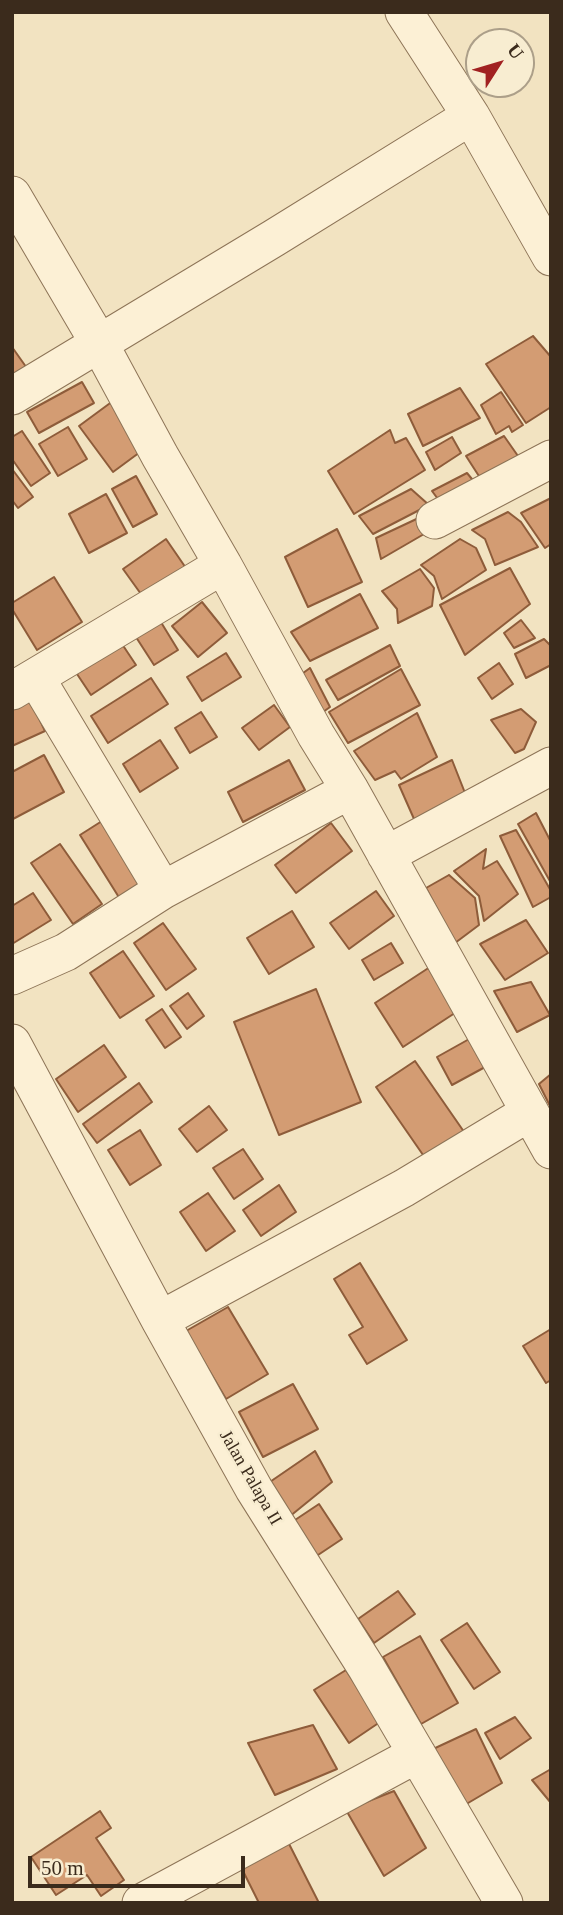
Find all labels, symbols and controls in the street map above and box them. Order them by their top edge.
north arrow [465,28,535,98]
text: U [503,39,528,63]
street label: Jalan Palapa II [214,1427,286,1529]
scale bar [32,1842,248,1886]
text: 50 m [41,1856,84,1880]

